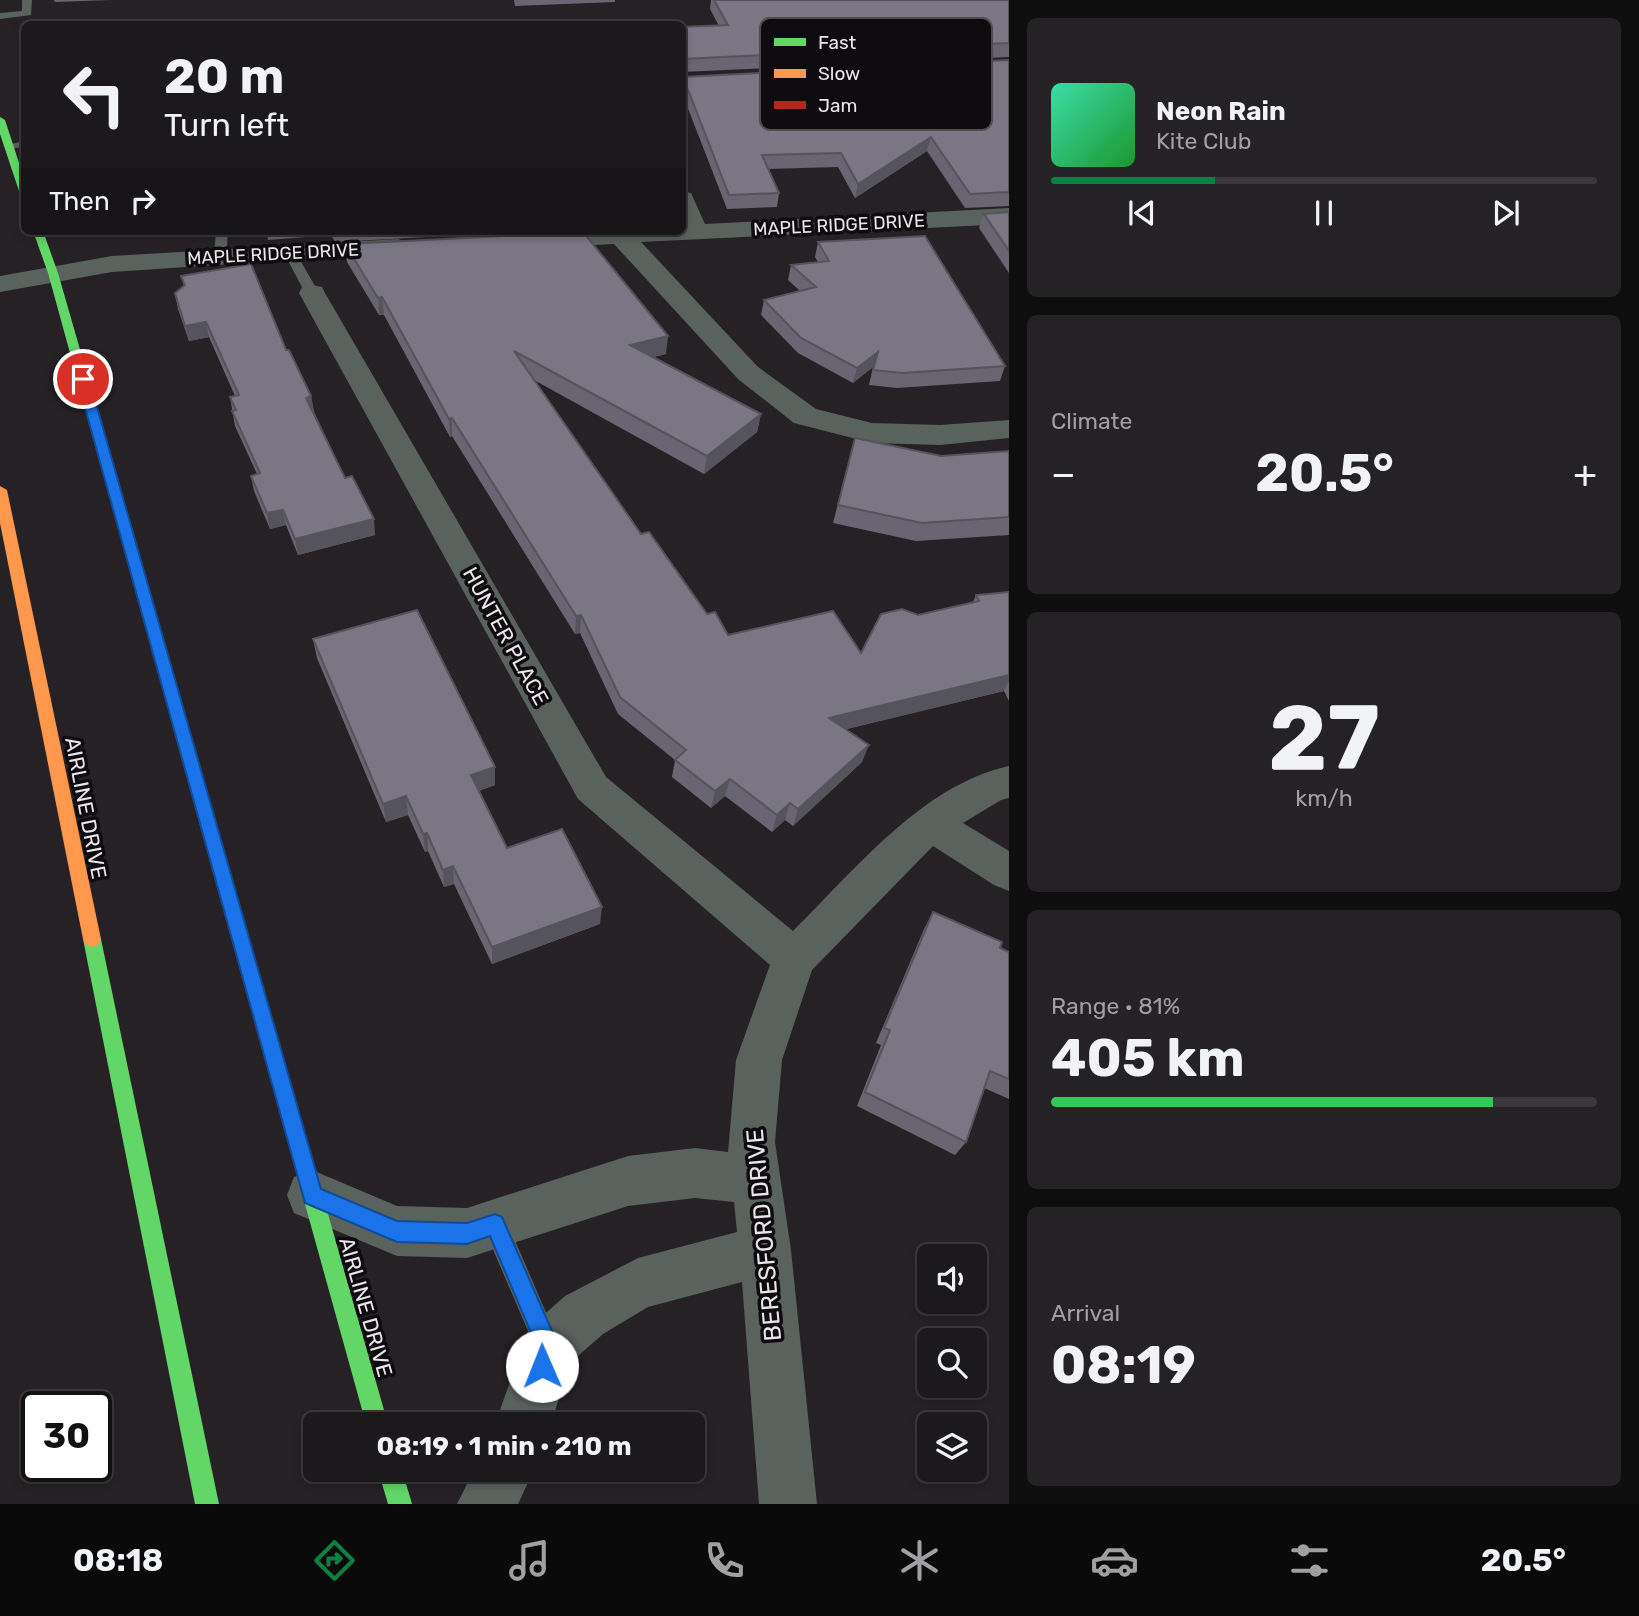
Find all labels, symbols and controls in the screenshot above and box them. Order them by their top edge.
legend [760,18,992,130]
text: Fast [818,31,857,54]
text: 20 m [164,47,285,105]
icon: left [49,49,140,140]
text: Slow [818,62,860,85]
text: Jam [818,94,857,117]
text: Neon Rain [1156,96,1286,127]
text: Turn left [164,106,289,144]
text: Kite Club [1156,127,1251,155]
icon: right [124,182,162,220]
text: Then [49,186,110,217]
icon: previous [1123,194,1161,232]
icon: pause [1305,194,1343,232]
icon: next [1487,194,1525,232]
street label: MAPLE RIDGE DRIVE [753,210,925,240]
street label: MAPLE RIDGE DRIVE [187,239,359,269]
pin [53,349,113,409]
icon: arrive [64,360,102,398]
text: Climate [1051,407,1132,435]
text: 20.5° [1255,442,1394,504]
text: − [1051,451,1076,497]
text: + [1573,451,1597,497]
street label: HUNTER PLACE [458,563,554,709]
text: 27 [1268,684,1380,792]
street label: AIRLINE DRIVE [60,735,112,881]
text: km/h [1295,784,1353,812]
text: Range · 81% [1051,992,1180,1020]
text: 405 km [1051,1027,1245,1089]
street label: BERESFORD DRIVE [741,1128,787,1342]
street label: AIRLINE DRIVE [334,1234,398,1380]
map controls [917,1244,987,1482]
button: sound [917,1244,987,1314]
text: Arrival [1051,1299,1120,1327]
button: search [917,1328,987,1398]
position arrow [505,1329,579,1403]
text: 08:19 [1051,1334,1196,1396]
speed limit sign: 30 [21,1391,112,1482]
button: layers [917,1412,987,1482]
text: 08:19 · 1 min · 210 m [376,1431,632,1462]
icon: directions [310,1536,359,1585]
icon: music [505,1536,554,1585]
icon: phone [700,1536,749,1585]
icon: climate [895,1536,944,1585]
icon: car [1090,1536,1139,1585]
icon: filters [1285,1536,1334,1585]
text: 08:18 [73,1541,163,1579]
text: 20.5° [1481,1541,1566,1579]

